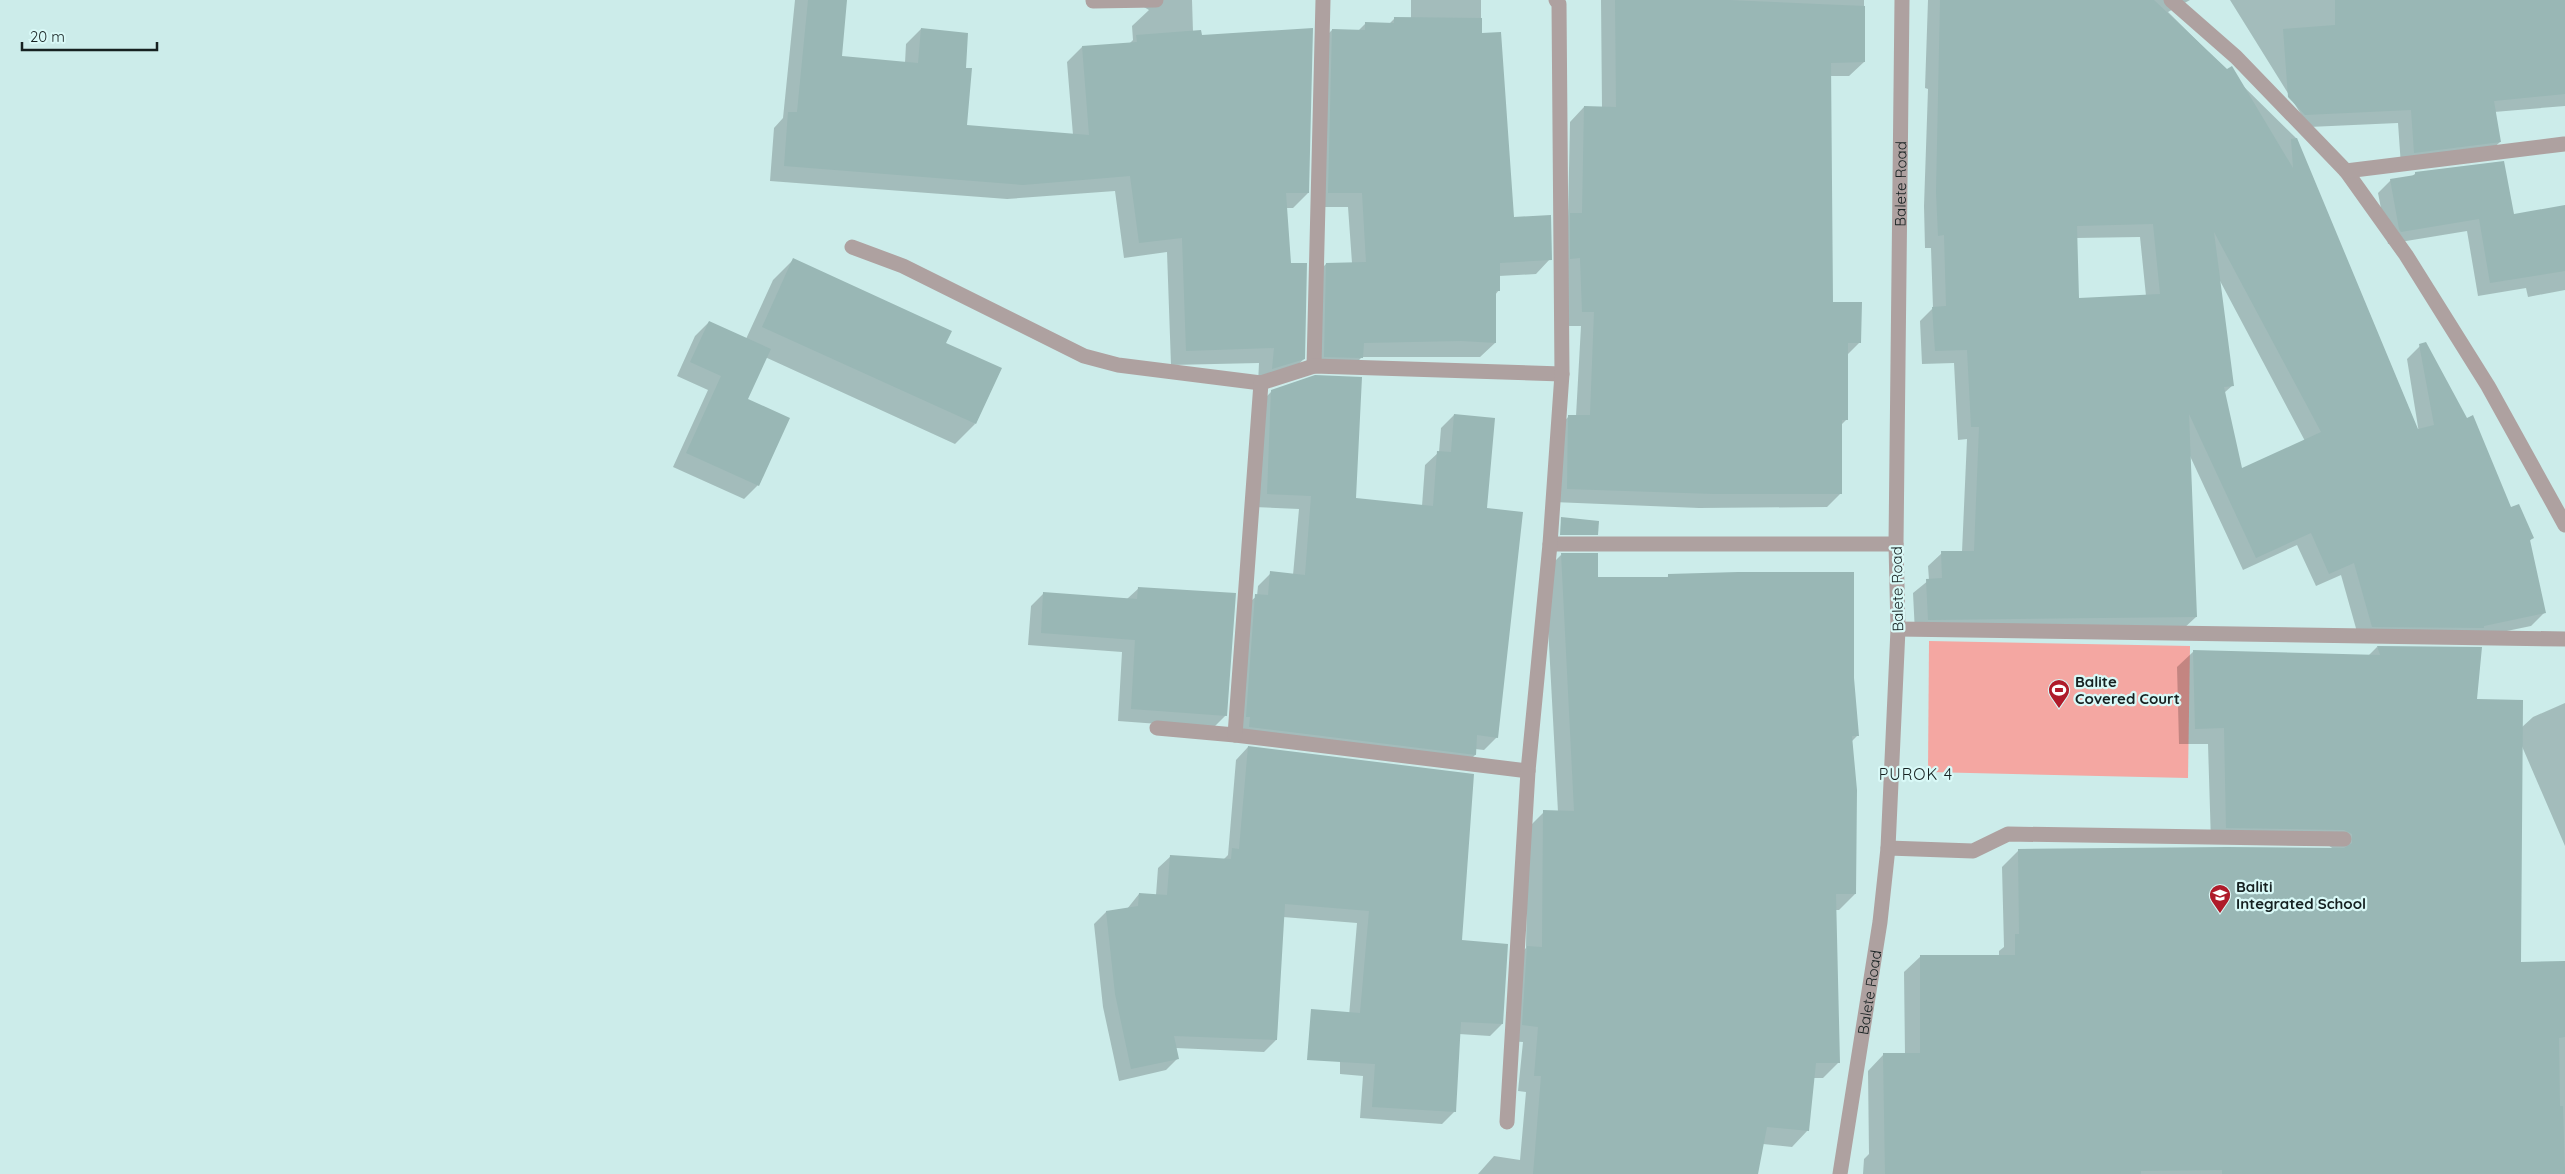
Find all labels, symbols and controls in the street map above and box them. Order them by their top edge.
scale bar [22,20,158,52]
text: 20 m [30,27,65,46]
street label: Balete Road [1890,141,1910,227]
street label: Balete Road [1887,546,1907,632]
place label: Balite Covered Court [2075,672,2180,708]
sports icon: Balite Covered Court [2047,678,2071,709]
district label: PUROK 4 [1879,764,1953,784]
place label: Baliti Integrated School [2236,877,2366,913]
school or university icon: Baliti Integrated School [2208,883,2232,914]
street label: Balete Road [1853,949,1885,1036]

